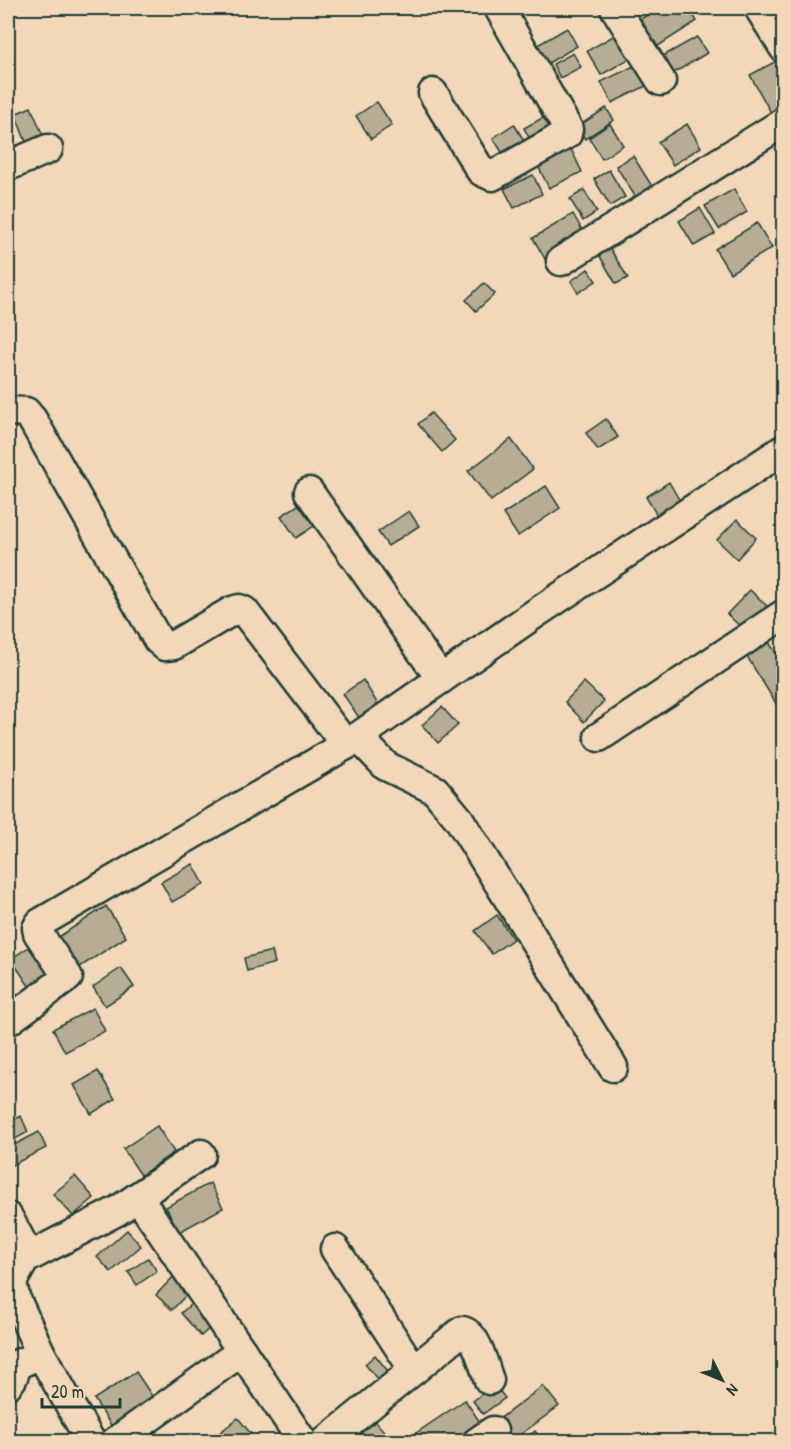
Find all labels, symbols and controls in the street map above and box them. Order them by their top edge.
north arrow [692,1350,752,1410]
scale bar [42,1371,120,1409]
text: 20 m [51,1379,84,1404]
text: N [722,1380,744,1401]

